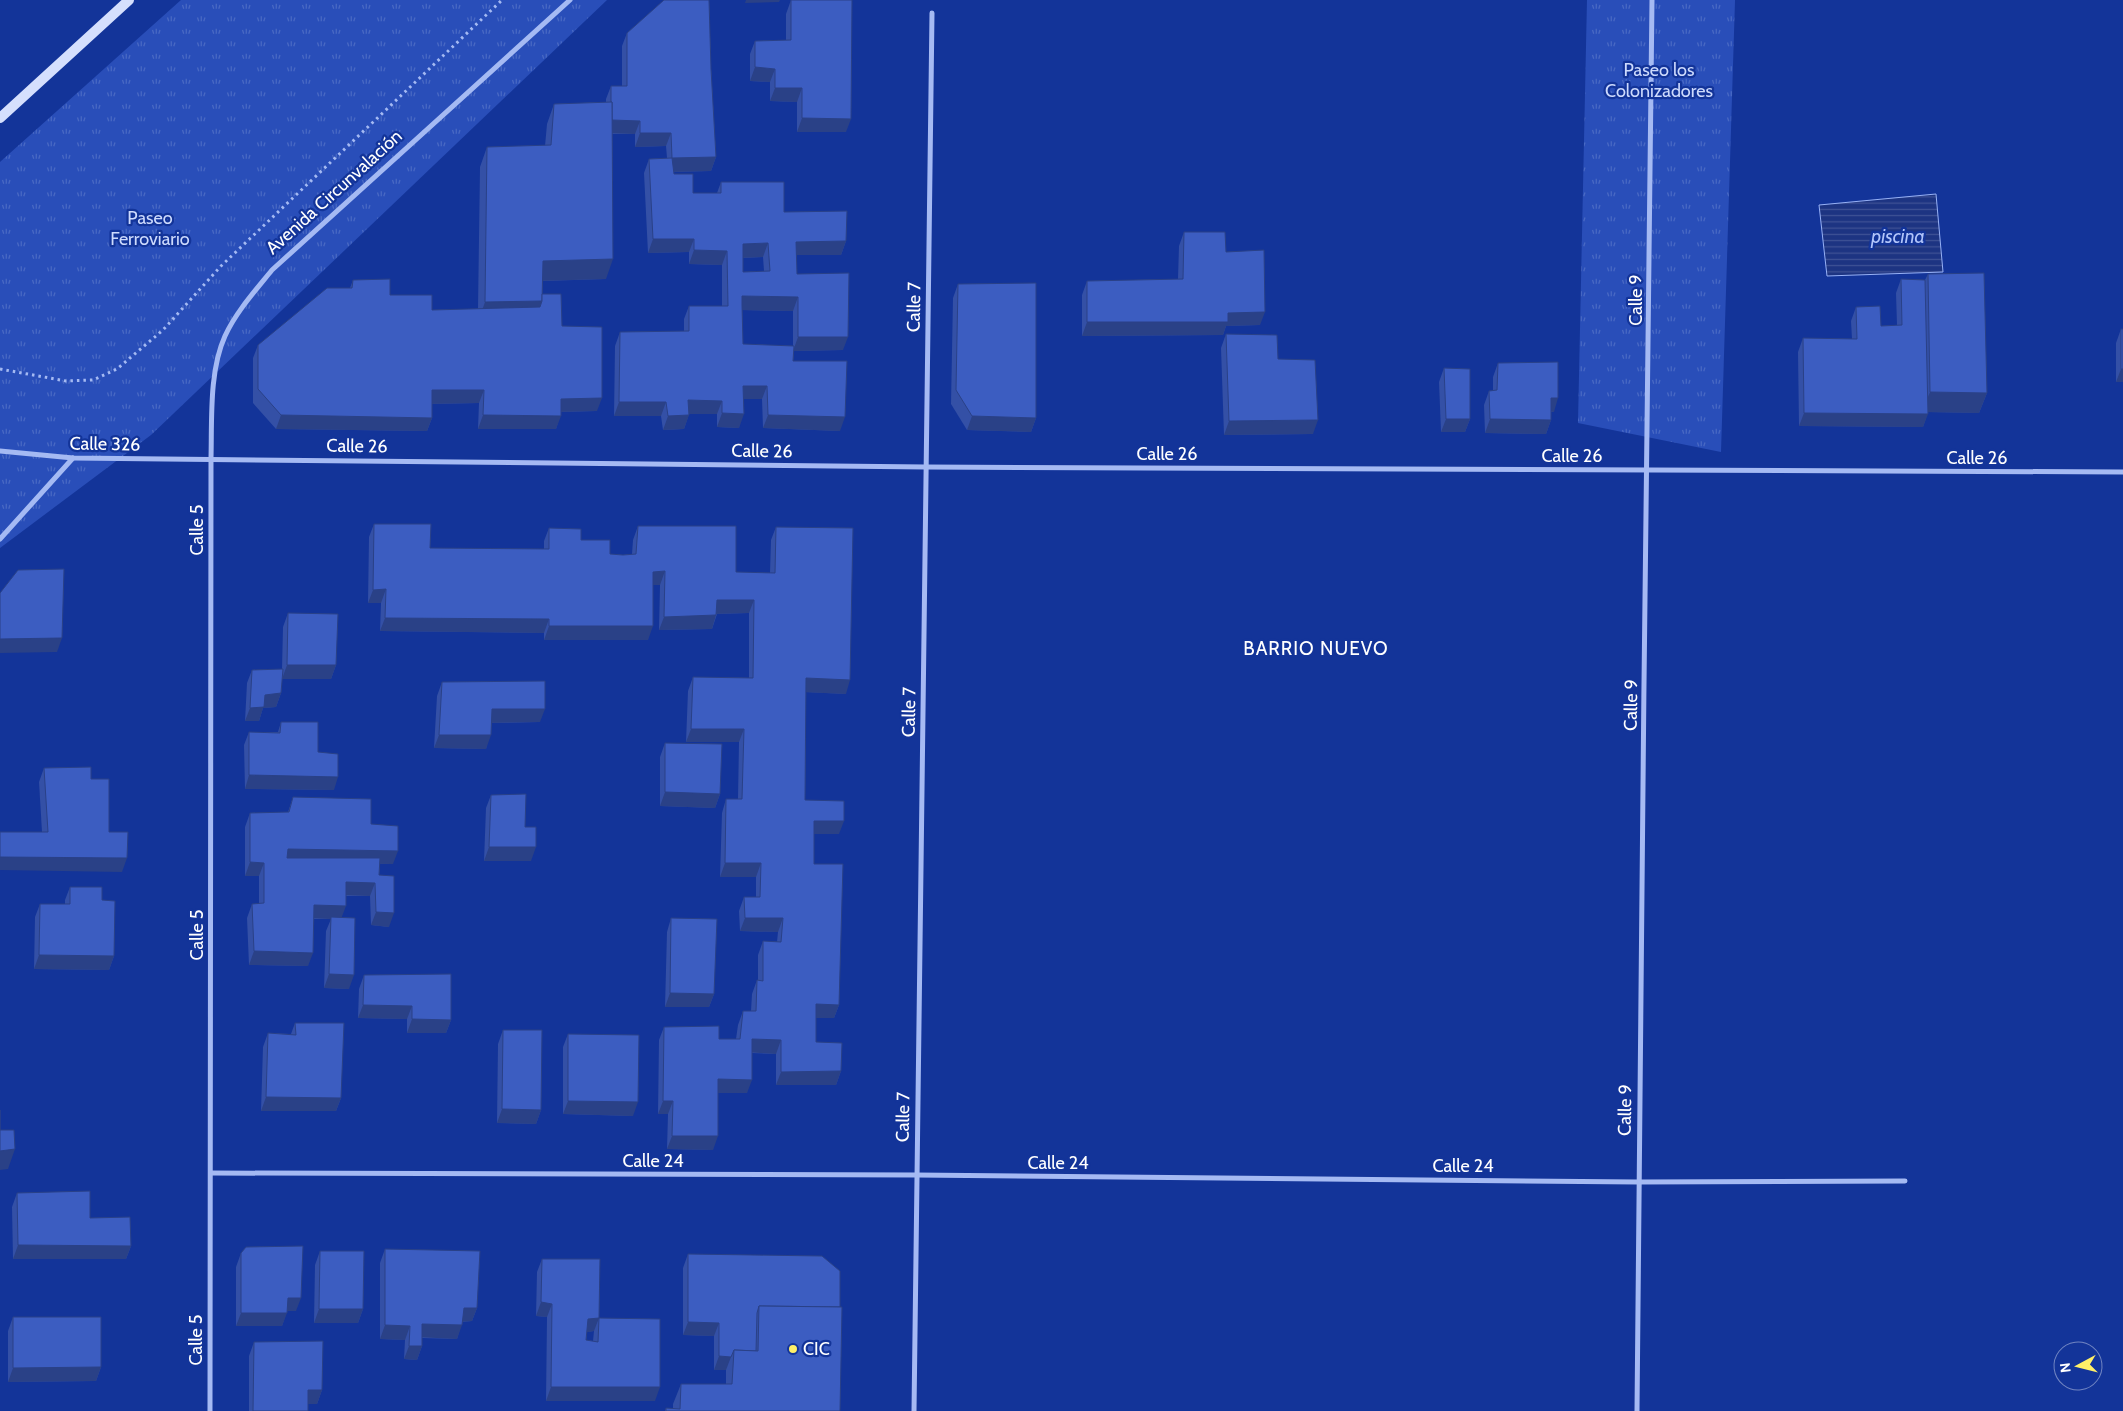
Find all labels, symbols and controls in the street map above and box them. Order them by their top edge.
park label: Paseo los Colonizadores [1605,59,1713,102]
street label: Avenida Circunvalación [261,125,407,259]
park label: Paseo Ferroviario [110,207,190,250]
water label: piscina [1870,225,1925,248]
street label: Calle 9 [1625,274,1647,326]
street label: Calle 7 [903,282,925,332]
street label: Calle 326 [69,432,141,456]
street label: Calle 26 [326,434,388,458]
street label: Calle 26 [731,439,793,463]
street label: Calle 26 [1136,443,1198,465]
street label: Calle 26 [1541,445,1603,467]
street label: Calle 26 [1946,447,2008,469]
street label: Calle 5 [186,504,208,556]
district label: BARRIO NUEVO [1243,637,1389,660]
street label: Calle 9 [1620,679,1642,731]
street label: Calle 7 [898,687,920,737]
street label: Calle 5 [186,909,208,961]
street label: Calle 9 [1614,1084,1636,1136]
street label: Calle 7 [892,1092,914,1142]
street label: Calle 24 [622,1150,684,1172]
street label: Calle 24 [1027,1152,1089,1174]
street label: Calle 24 [1432,1155,1494,1177]
street label: Calle 5 [185,1314,207,1366]
place label: CIC [803,1338,830,1360]
north arrow [2053,1341,2103,1391]
marker: CIC [787,1343,799,1355]
text: N [2056,1362,2075,1374]

